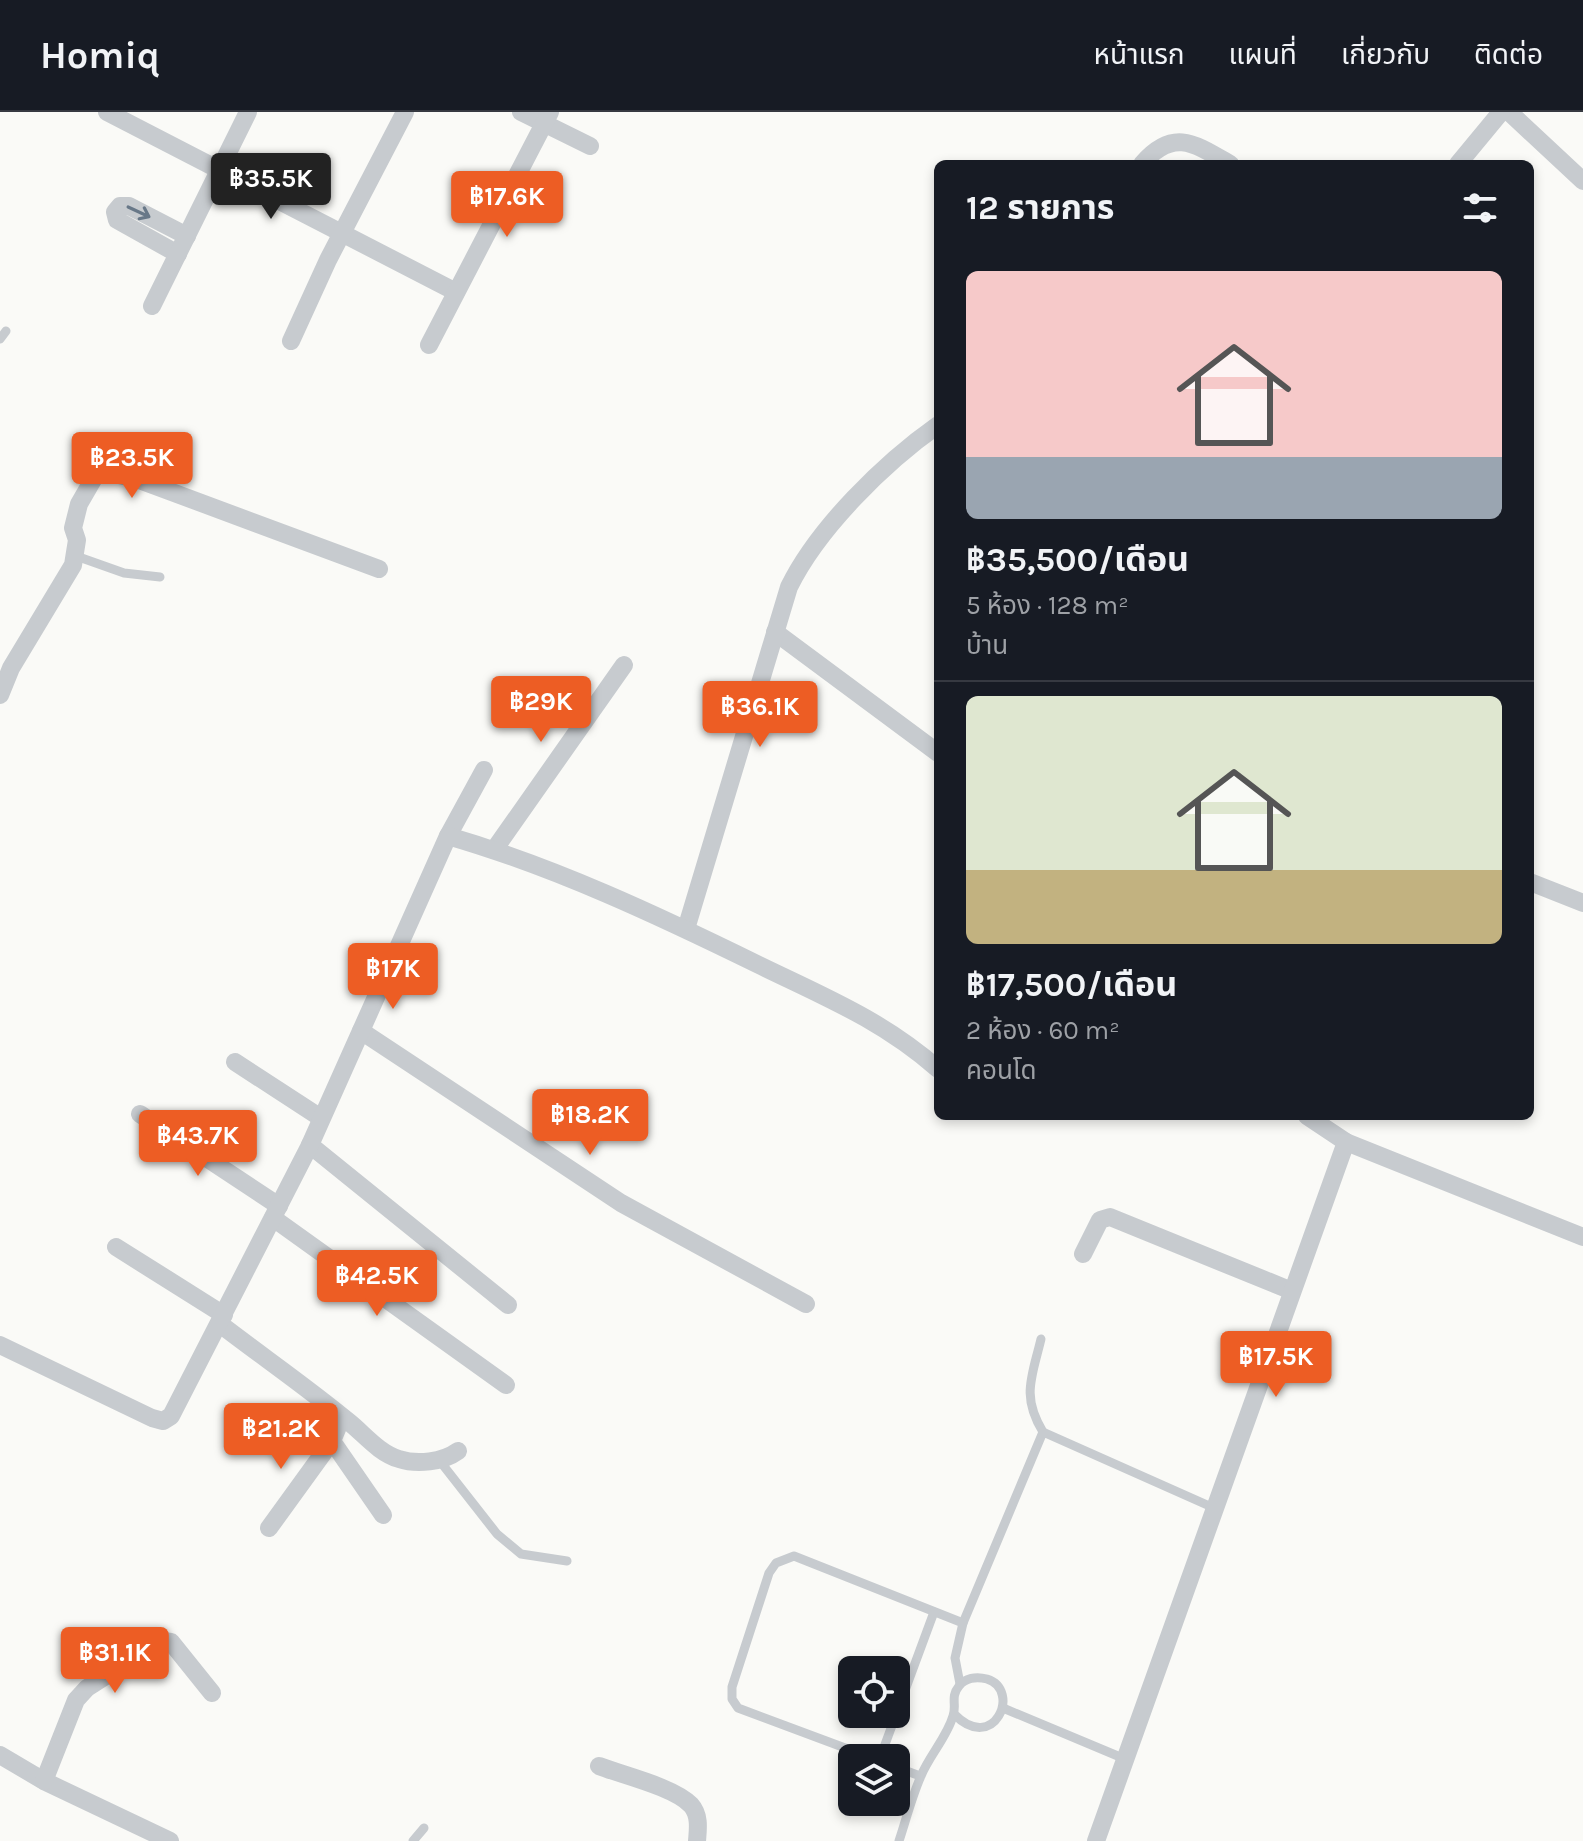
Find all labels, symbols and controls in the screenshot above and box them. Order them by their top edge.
text: Homiq [40,33,160,78]
text: หน้าแรก [1094,38,1185,71]
text: แผนที่ [1229,38,1297,71]
text: เกี่ยวกับ [1341,38,1430,71]
text: ติดต่อ [1474,38,1543,71]
pin: ฿35.5K [206,153,336,221]
text: ฿35.5K [229,163,313,194]
pin: ฿17.6K [442,171,572,239]
text: ฿17.6K [469,181,545,212]
icon: filters [1458,186,1502,230]
text: 12 รายการ [966,188,1114,228]
one-way arrow [126,205,150,220]
icon: home [1162,323,1306,467]
pin: ฿23.5K [67,432,197,500]
text: ฿23.5K [90,442,174,473]
text: ฿35,500/เดือน [966,540,1189,580]
text: 5 ห้อง · 128 m² [966,590,1129,621]
text: บ้าน [966,630,1008,661]
pin: ฿29K [494,676,588,744]
pin: ฿36.1K [695,681,825,749]
text: ฿29K [509,686,573,717]
text: ฿36.1K [721,691,799,722]
icon: home [1162,748,1306,892]
pin: ฿17K [346,943,440,1011]
text: ฿17K [366,953,420,984]
text: ฿17,500/เดือน [966,965,1177,1005]
text: 2 ห้อง · 60 m² [966,1015,1120,1046]
text: คอนโด [966,1055,1037,1086]
pin: ฿18.2K [525,1089,655,1157]
text: ฿18.2K [550,1099,630,1130]
pin: ฿43.7K [133,1110,263,1178]
text: ฿43.7K [157,1120,239,1151]
pin: ฿42.5K [312,1250,442,1318]
text: ฿42.5K [335,1260,419,1291]
pin: ฿17.5K [1211,1331,1341,1399]
text: ฿17.5K [1238,1341,1314,1372]
pin: ฿21.2K [216,1403,346,1471]
text: ฿21.2K [242,1413,320,1444]
pin: ฿31.1K [50,1627,180,1695]
text: ฿31.1K [79,1637,151,1668]
map controls [838,1656,910,1816]
button: locate [838,1656,910,1728]
button: layers [838,1744,910,1816]

